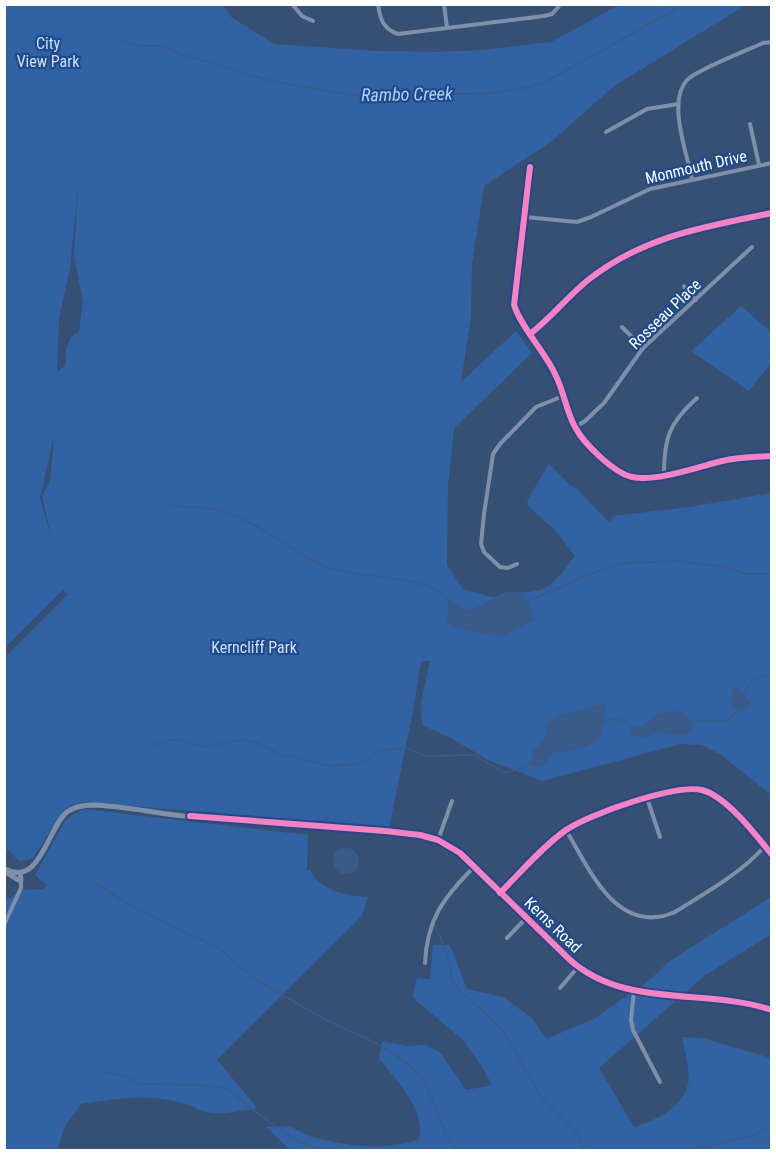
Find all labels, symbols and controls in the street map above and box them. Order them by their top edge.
park label: City View Park [17,34,80,71]
water label: Rambo Creek [361,83,454,105]
street label: Monmouth Drive [643,146,749,188]
street label: Rosseau Place [625,275,705,353]
park label: Kerncliff Park [211,638,298,657]
street label: Kerns Road [521,893,585,957]

